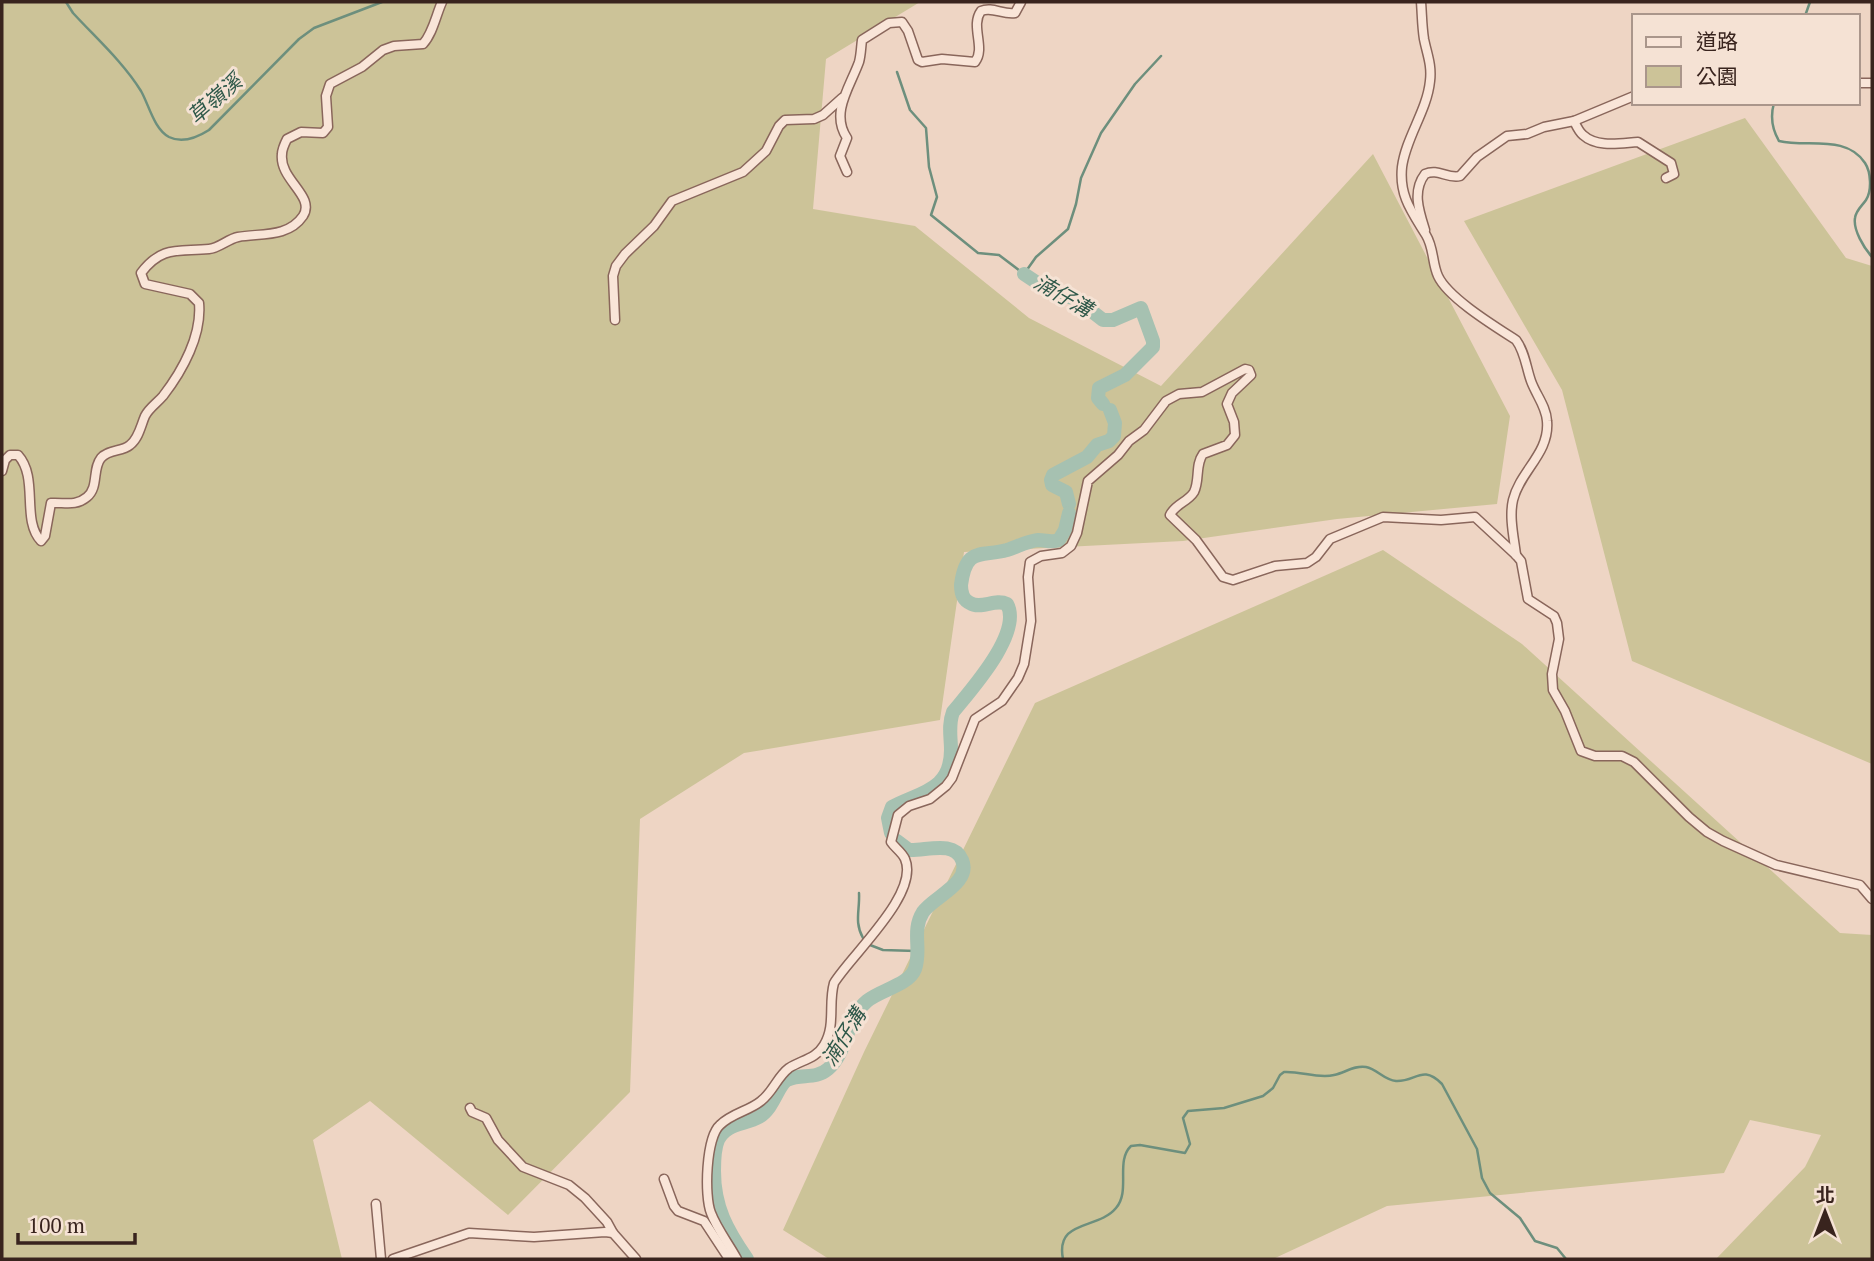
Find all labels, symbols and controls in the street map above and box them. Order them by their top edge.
legend [1632,14,1860,105]
text: 道路 [1696,27,1738,55]
text: 公園 [1696,62,1738,90]
water label: 草嶺溪 [181,65,250,129]
water label: 湳仔溝 [1029,267,1100,325]
water label: 湳仔溝 [815,1000,873,1071]
north arrow [1790,1177,1860,1247]
text: 北 [1815,1182,1835,1207]
scale bar [18,1202,135,1246]
text: 100 m [28,1211,85,1239]

